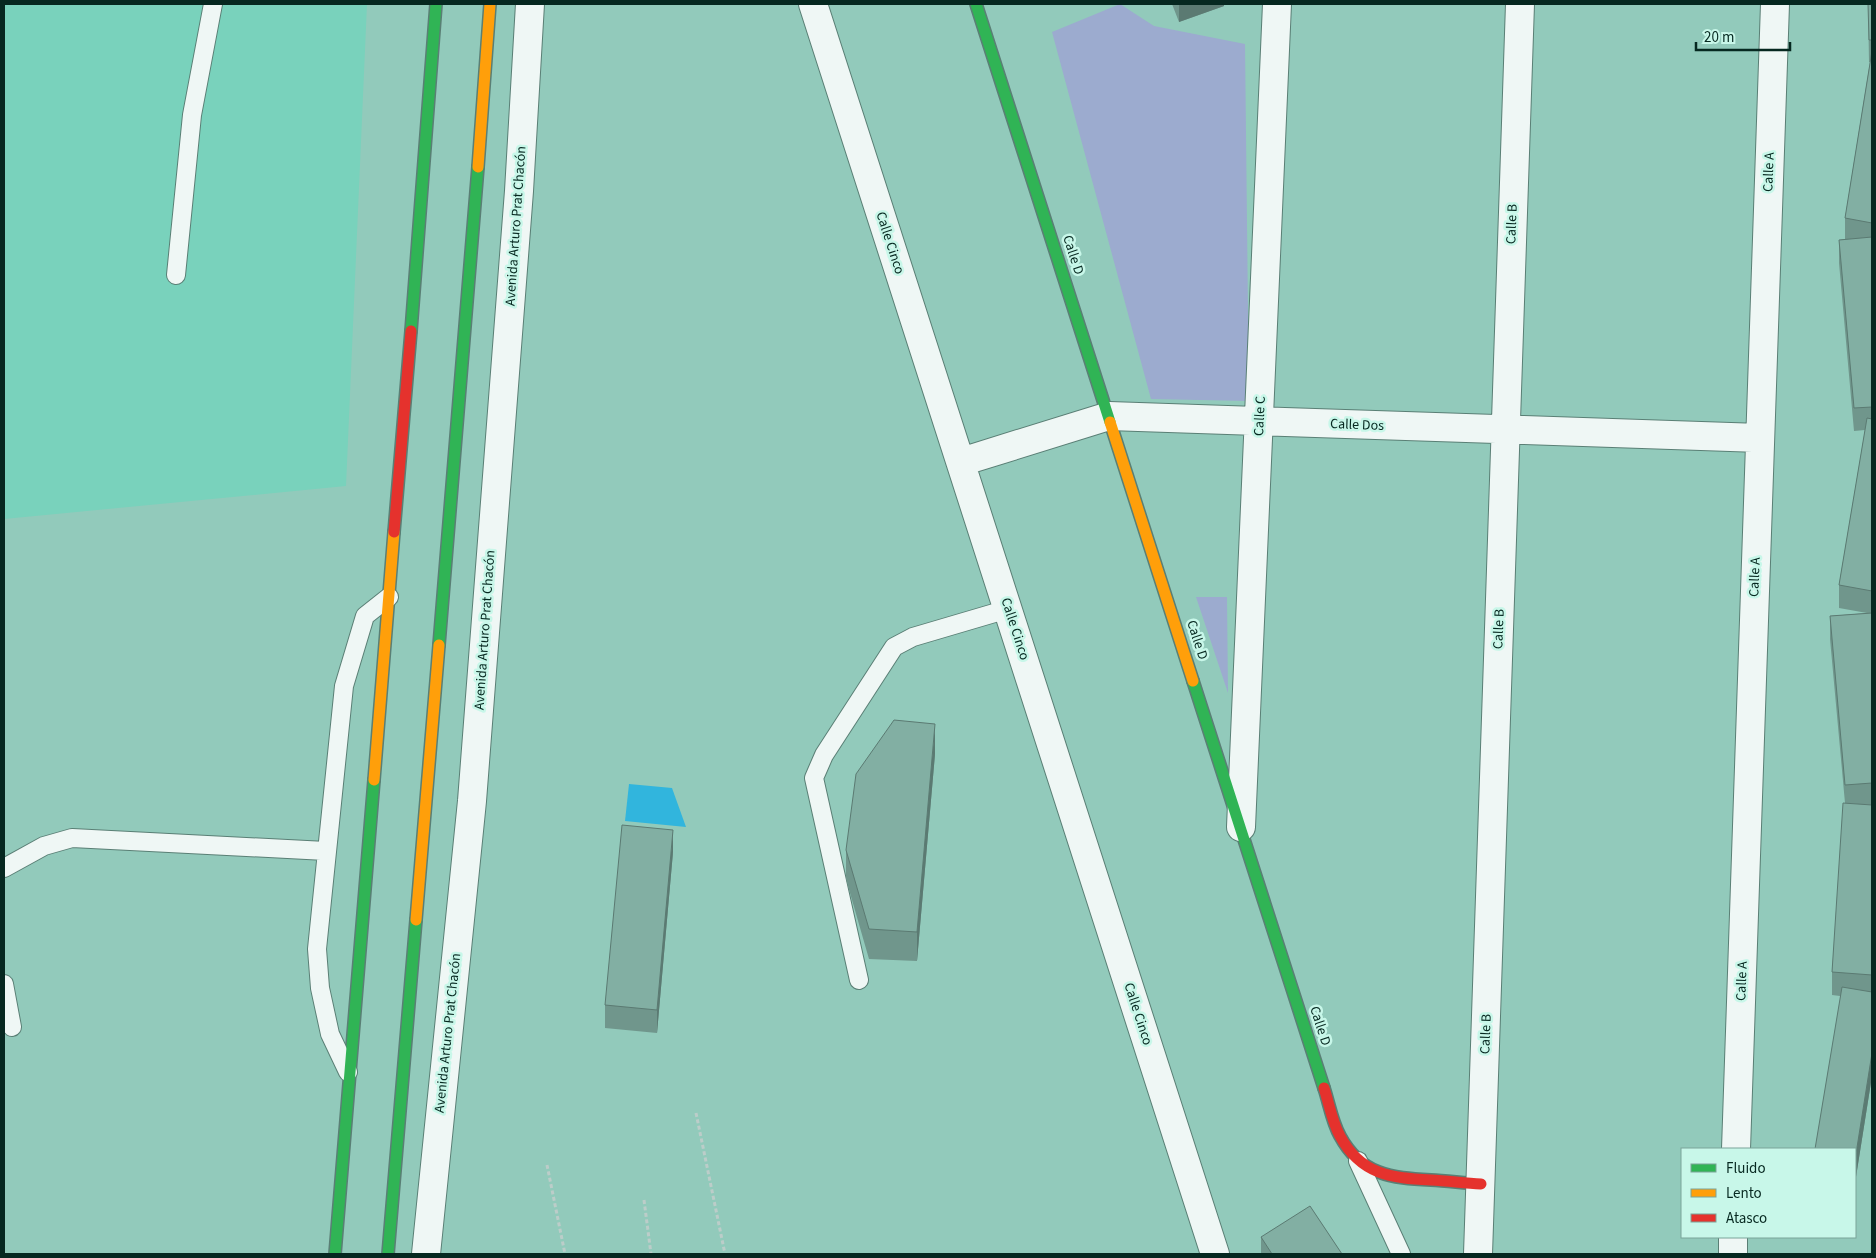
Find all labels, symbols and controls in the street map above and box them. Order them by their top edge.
scale bar [1696,20,1790,52]
text: 20 m [1704,27,1734,48]
street label: Avenida Arturo Prat Chacón [500,145,532,307]
street label: Calle A [1758,152,1780,192]
street label: Calle B [1501,204,1523,244]
street label: Calle Cinco [870,209,910,277]
street label: Calle D [1057,233,1089,277]
street label: Calle C [1249,396,1271,436]
street label: Calle Dos [1330,414,1384,436]
street label: Avenida Arturo Prat Chacón [469,549,501,711]
street label: Calle A [1744,557,1766,597]
street label: Calle Cinco [995,595,1035,663]
street label: Calle B [1488,609,1510,649]
street label: Calle D [1181,618,1213,662]
street label: Avenida Arturo Prat Chacón [430,952,466,1114]
street label: Calle A [1731,961,1753,1001]
street label: Calle Cinco [1118,980,1158,1048]
street label: Calle D [1304,1004,1336,1048]
street label: Calle B [1475,1014,1497,1054]
legend [1681,1148,1856,1238]
text: Fluido [1726,1158,1766,1179]
text: Lento [1726,1183,1762,1204]
text: Atasco [1726,1208,1767,1229]

